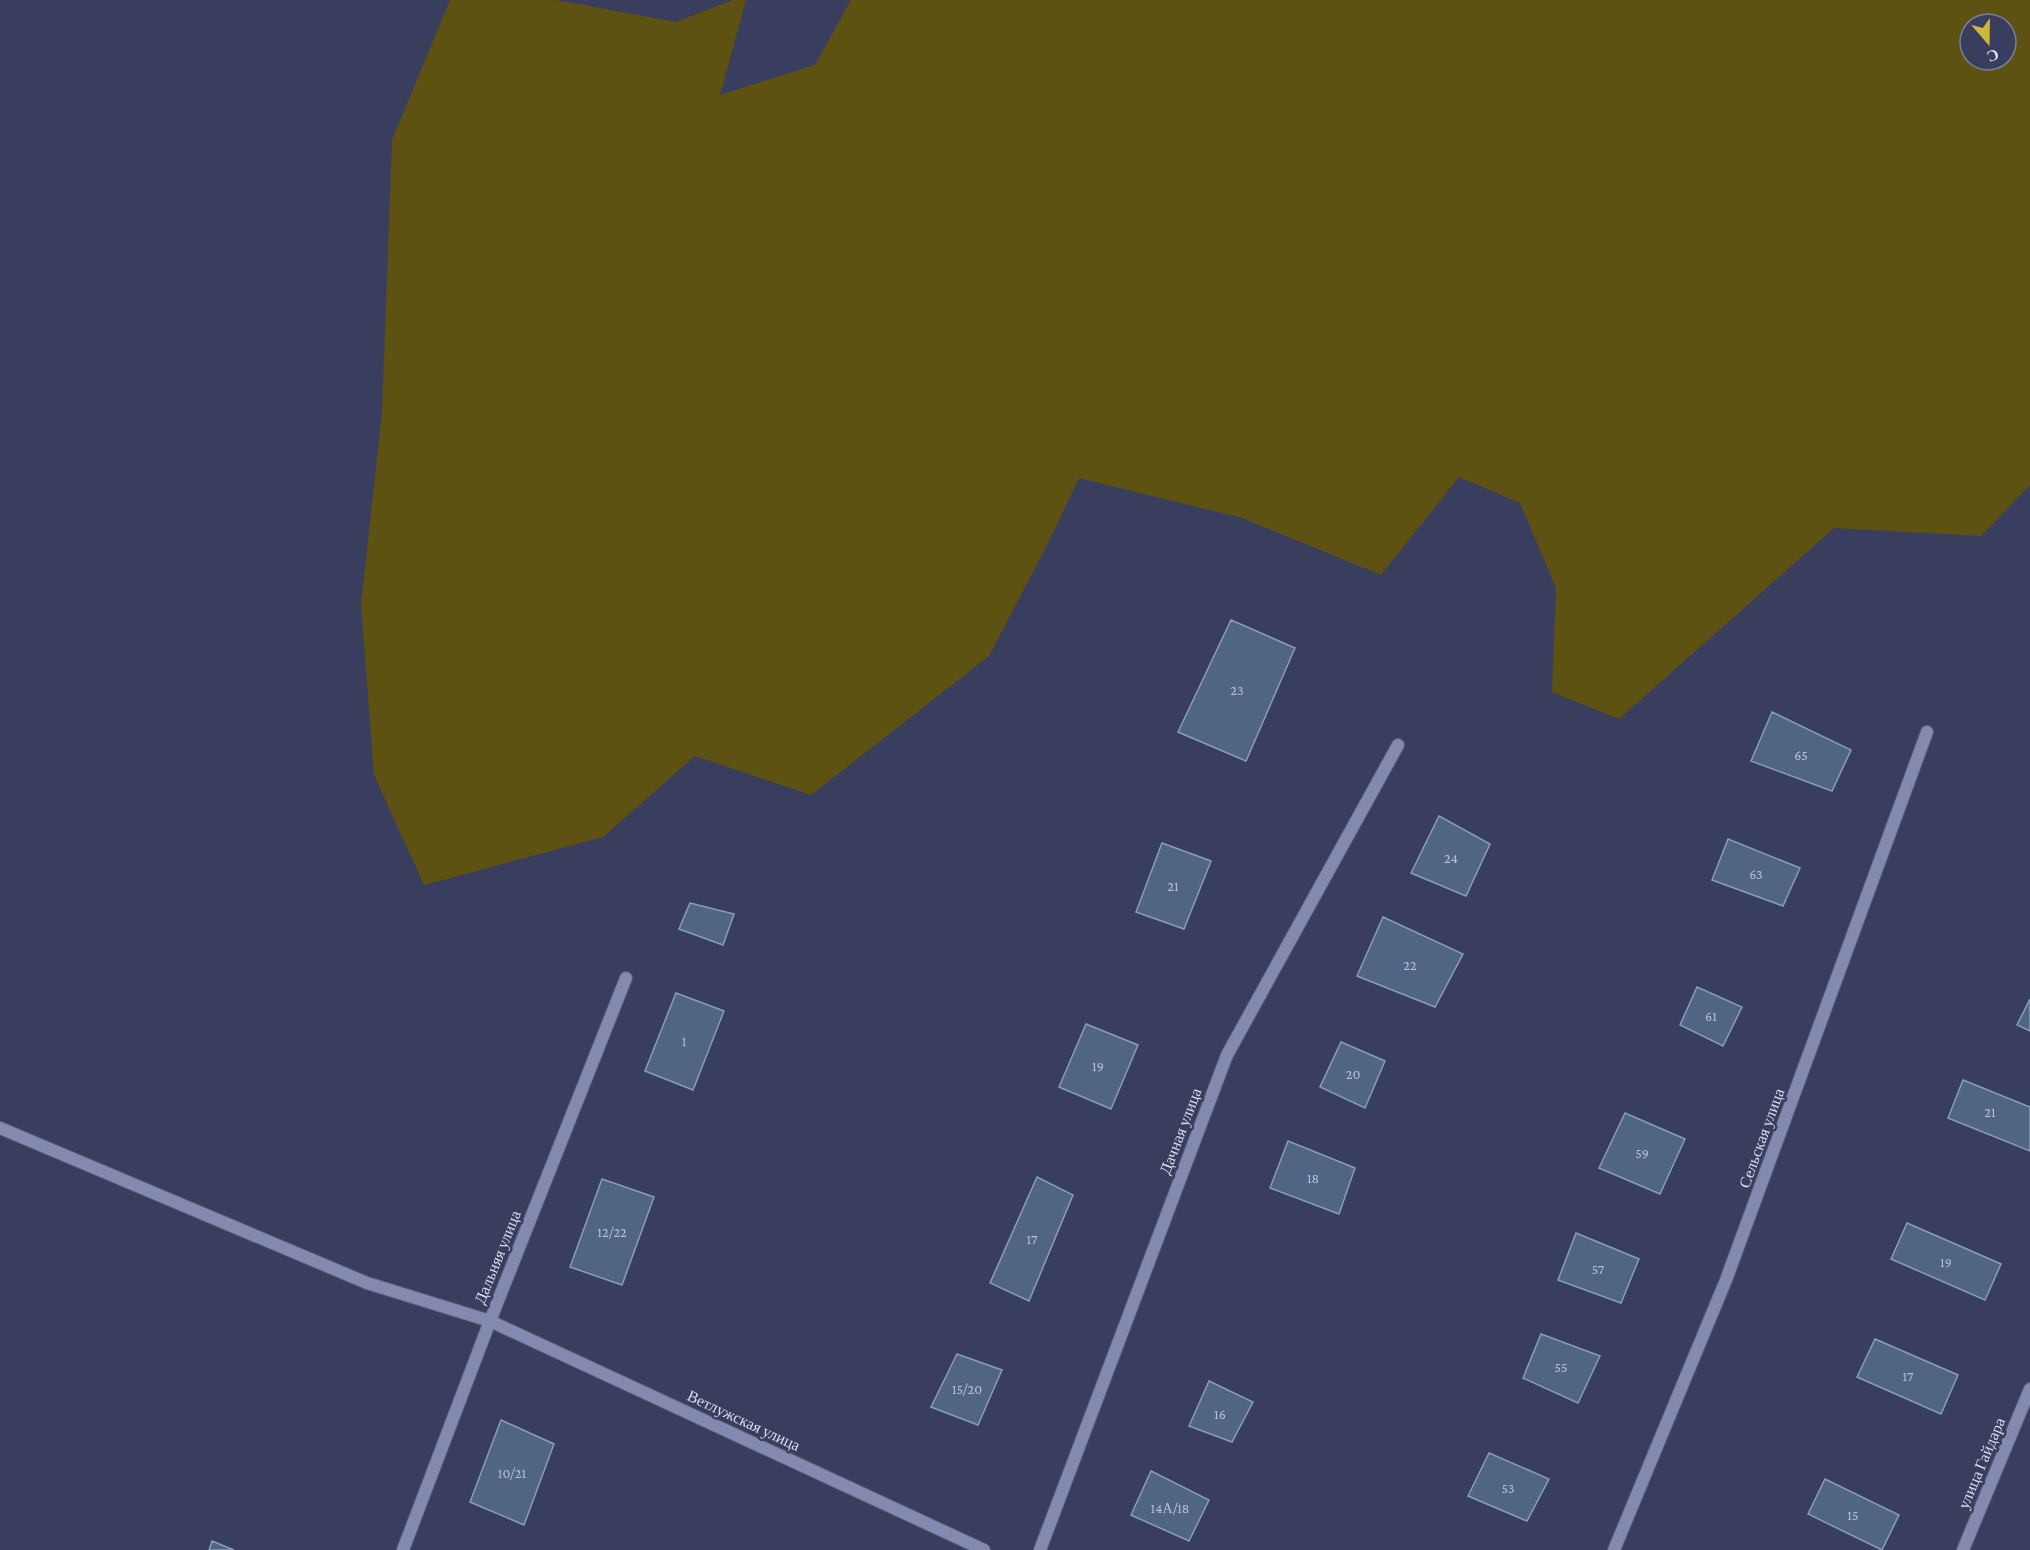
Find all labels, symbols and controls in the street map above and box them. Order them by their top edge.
north arrow [1958,12,2018,72]
text: С [1985,46,2001,66]
house number: 23 [1230,682,1244,698]
house number: 65 [1794,747,1808,763]
house number: 24 [1444,850,1458,866]
house number: 63 [1749,866,1763,882]
house number: 21 [1167,878,1179,894]
house number: 22 [1403,957,1417,973]
house number: 61 [1705,1008,1717,1024]
house number: 1 [682,1033,687,1049]
house number: 19 [1092,1058,1104,1074]
house number: 20 [1346,1066,1360,1082]
street label: Дачная улица [1156,1086,1206,1177]
street label: Сельская улица [1736,1086,1788,1191]
house number: 21 [1984,1104,1996,1120]
house number: 59 [1635,1145,1649,1161]
house number: 18 [1307,1170,1319,1186]
street label: Дальняя улица [471,1208,525,1307]
house number: 12/22 [597,1224,627,1240]
house number: 17 [1026,1231,1038,1247]
house number: 19 [1940,1254,1952,1270]
house number: 57 [1592,1261,1605,1277]
house number: 55 [1554,1359,1568,1375]
house number: 17 [1902,1368,1914,1384]
house number: 15/20 [952,1381,982,1397]
street label: Ветлужская улица [684,1387,803,1455]
house number: 16 [1214,1406,1226,1422]
street label: улица Гайдара [1955,1415,2009,1512]
house number: 10/21 [498,1465,527,1481]
house number: 53 [1501,1480,1515,1496]
house number: 14А/18 [1151,1500,1189,1516]
house number: 15 [1847,1507,1859,1523]

